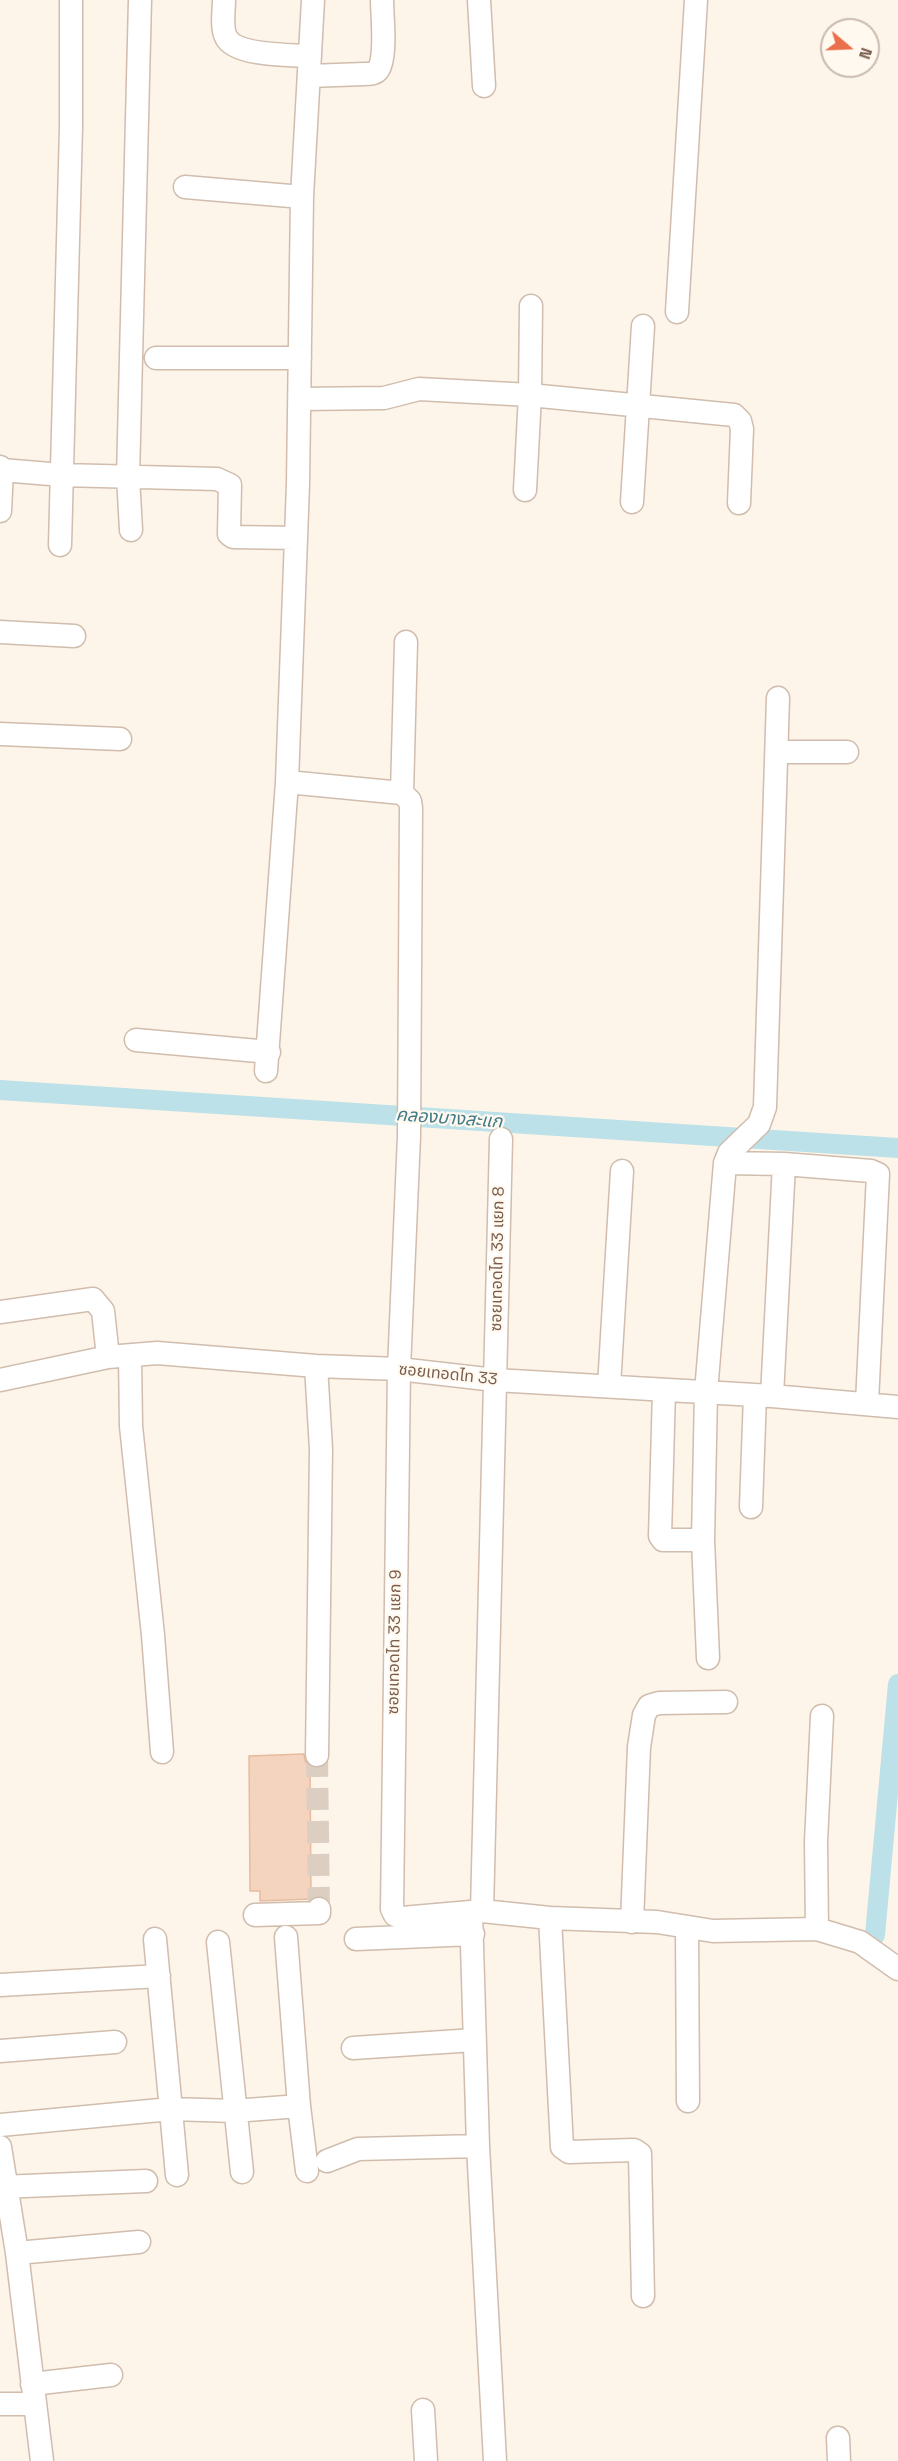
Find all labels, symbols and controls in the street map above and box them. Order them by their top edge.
north arrow [820,18,880,78]
text: N [854,45,877,62]
water label: คลองบางสะแก [395,1105,503,1133]
street label: ซอยเทอดไท 33 แยก 8 [487,1186,509,1332]
street label: ซอยเทอดไท 33 [398,1360,498,1390]
street label: ซอยเทอดไท 33 แยก 9 [384,1569,406,1715]

